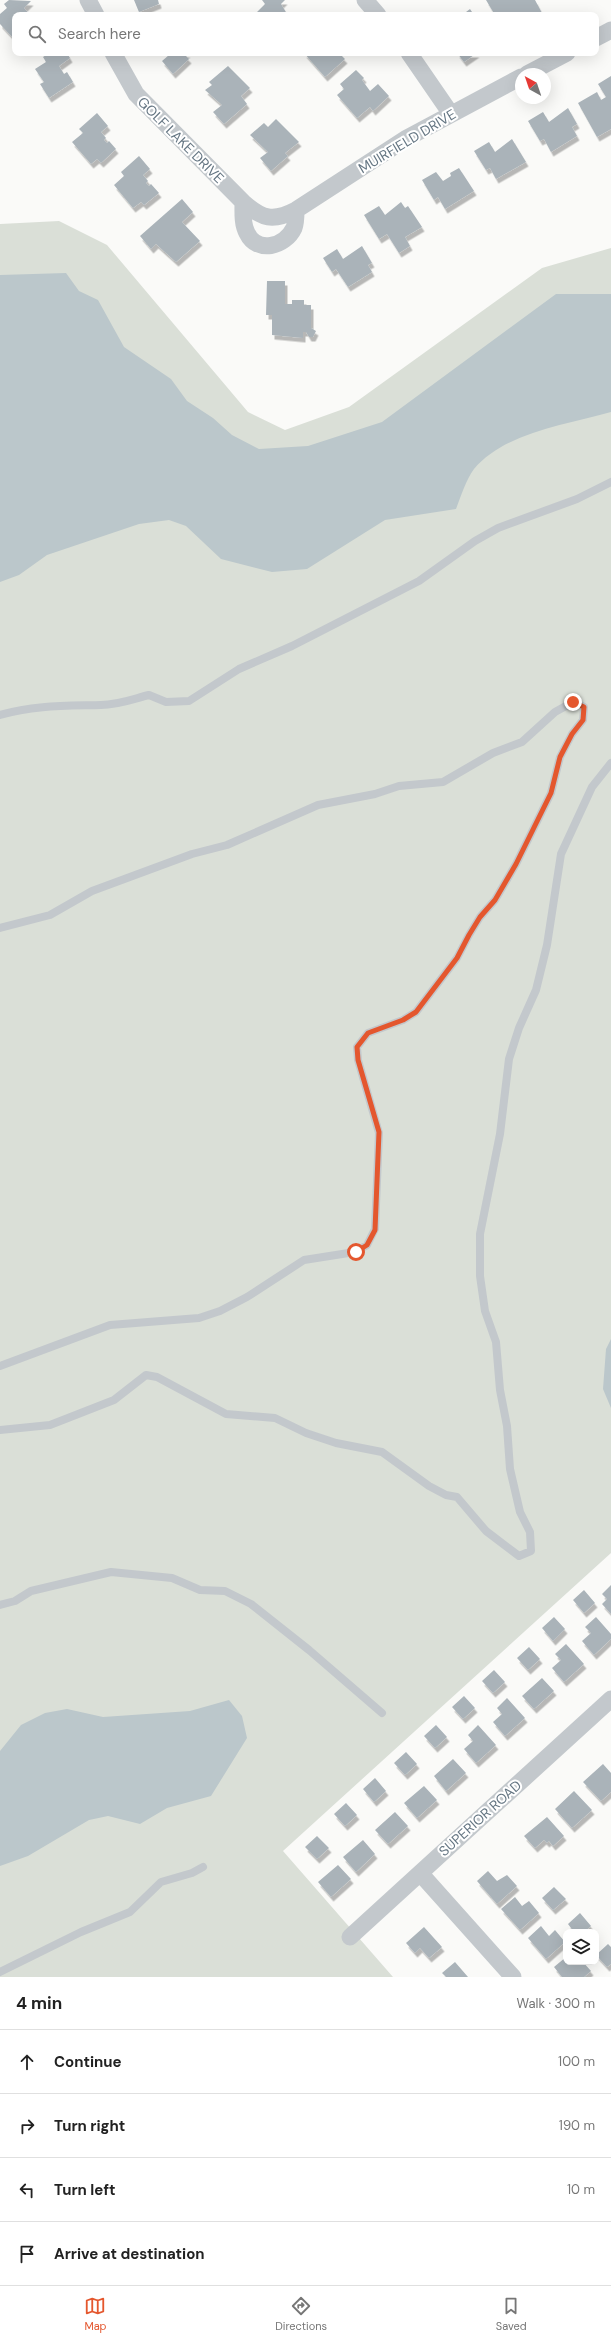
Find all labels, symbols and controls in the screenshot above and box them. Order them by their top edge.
search box [12,12,599,56]
icon: search [26,23,48,45]
text: Search here [58,24,141,44]
north arrow [515,68,551,104]
street label: GOLF LAKE DRIVE [134,93,228,187]
street label: MUIRFIELD DRIVE [355,105,459,177]
route end [564,693,582,711]
route start [347,1243,365,1261]
street label: SUPERIOR ROAD [435,1776,525,1860]
map controls [563,1929,599,1965]
button: layers [563,1929,599,1965]
text: 4 min [16,1992,62,2014]
text: Walk · 300 m [517,1995,595,2012]
icon: ahead [16,2051,38,2073]
text: Continue [54,2052,122,2072]
text: 100 m [558,2053,595,2070]
icon: right [16,2115,38,2137]
text: Turn right [54,2116,125,2136]
text: 190 m [559,2117,595,2134]
icon: left [16,2179,38,2201]
text: Turn left [54,2180,115,2200]
text: 10 m [567,2181,595,2198]
icon: arrive [16,2243,38,2265]
text: Arrive at destination [54,2244,205,2264]
tab: Map [84,2295,107,2333]
tab: Directions [275,2295,327,2333]
tab: Saved [496,2295,527,2333]

